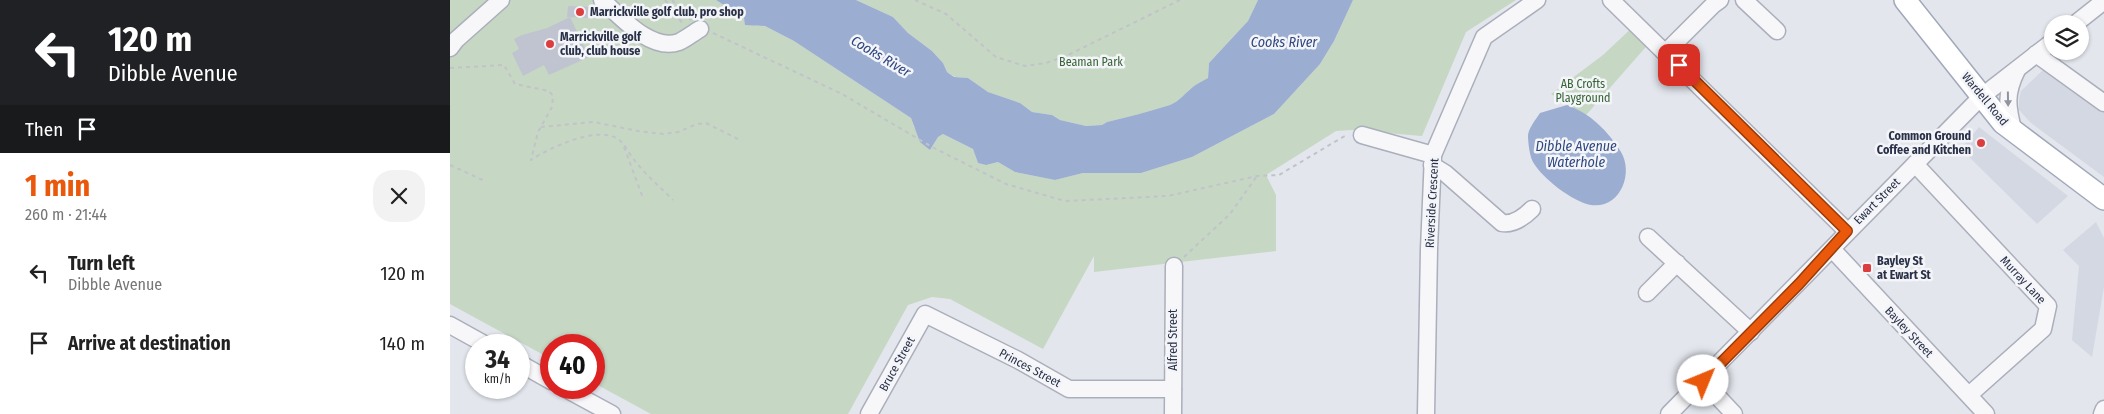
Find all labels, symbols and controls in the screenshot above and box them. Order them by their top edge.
place label: Marrickville golf club, pro shop [590,5,744,19]
marker: Marrickville golf club, pro shop [574,6,586,18]
map controls [2044,15,2089,60]
button: layers [2044,15,2089,60]
text: 120 m [108,18,192,60]
icon: left [25,20,90,85]
place label: Marrickville golf club, club house [560,30,642,58]
water label: Cooks River [848,32,915,81]
water label: Cooks River [1251,34,1318,51]
marker: Marrickville golf club, club house [544,38,556,50]
pin [1658,44,1700,86]
icon: arrive [1665,51,1693,79]
park label: Beaman Park [1059,55,1123,69]
text: Dibble Avenue [108,60,238,87]
street label: Wardell Road [1959,70,2011,128]
park label: AB Crofts Playground [1555,77,1611,105]
one-way arrow [2004,92,2012,108]
icon: arrive [73,115,101,143]
text: Then [25,118,63,141]
place label: Common Ground Coffee and Kitchen [1877,129,1971,157]
marker: Common Ground Coffee and Kitchen [1975,137,1987,149]
water label: Dibble Avenue Waterhole [1535,138,1617,171]
street label: Riverside Crescent [1423,158,1441,248]
text: 1 min [25,168,90,204]
button: close [373,170,425,222]
street label: Ewart Street [1851,175,1903,227]
text: 260 m · 21:44 [25,205,107,224]
text: Turn left [68,252,135,275]
street label: Murray Lane [1997,253,2049,307]
place label: Bayley St at Ewart St [1877,254,1932,282]
icon: left [25,259,53,287]
text: 120 m [380,262,425,285]
marker: Bayley St at Ewart St [1861,262,1873,274]
text: Dibble Avenue [68,275,162,294]
street label: Bayley Street [1882,304,1936,360]
street label: Alfred Street [1166,309,1180,371]
icon: arrive [25,329,53,357]
text: Arrive at destination [68,332,231,355]
text: 140 m [379,332,425,355]
speed limit sign: 40 [540,334,605,399]
street label: Bruce Street [876,334,918,394]
text: 34 [485,345,510,375]
street label: Princes Street [997,346,1063,390]
position arrow [1676,354,1728,406]
text: km/h [484,372,511,386]

